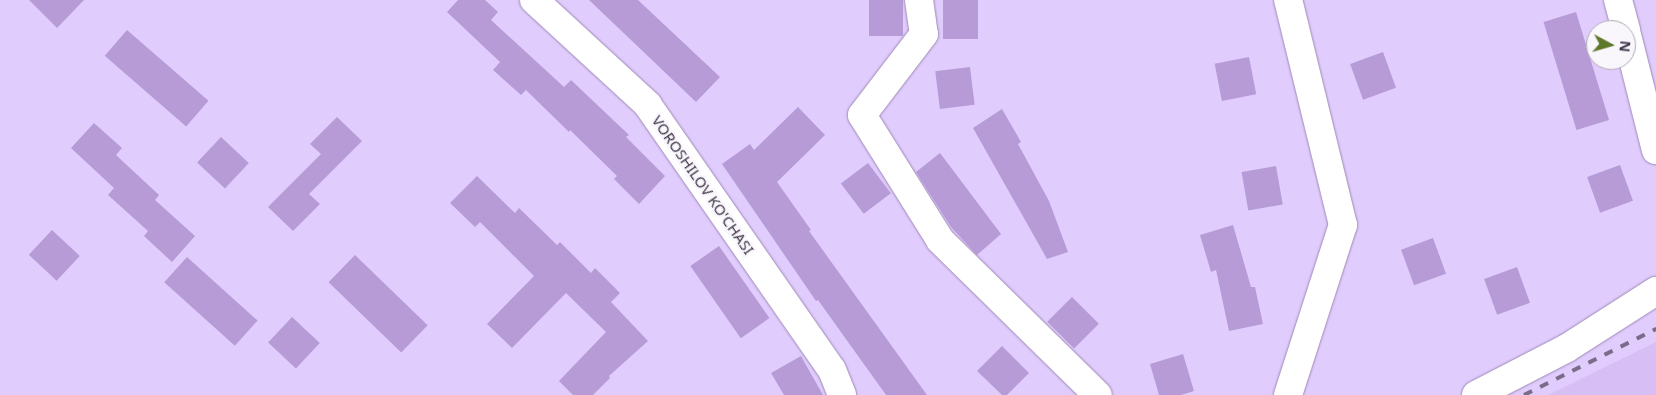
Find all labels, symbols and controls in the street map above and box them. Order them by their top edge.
north arrow [1586,20,1636,70]
text: N [1615,40,1635,53]
street label: VOROSHILOV KO'CHASI [648,112,758,258]

